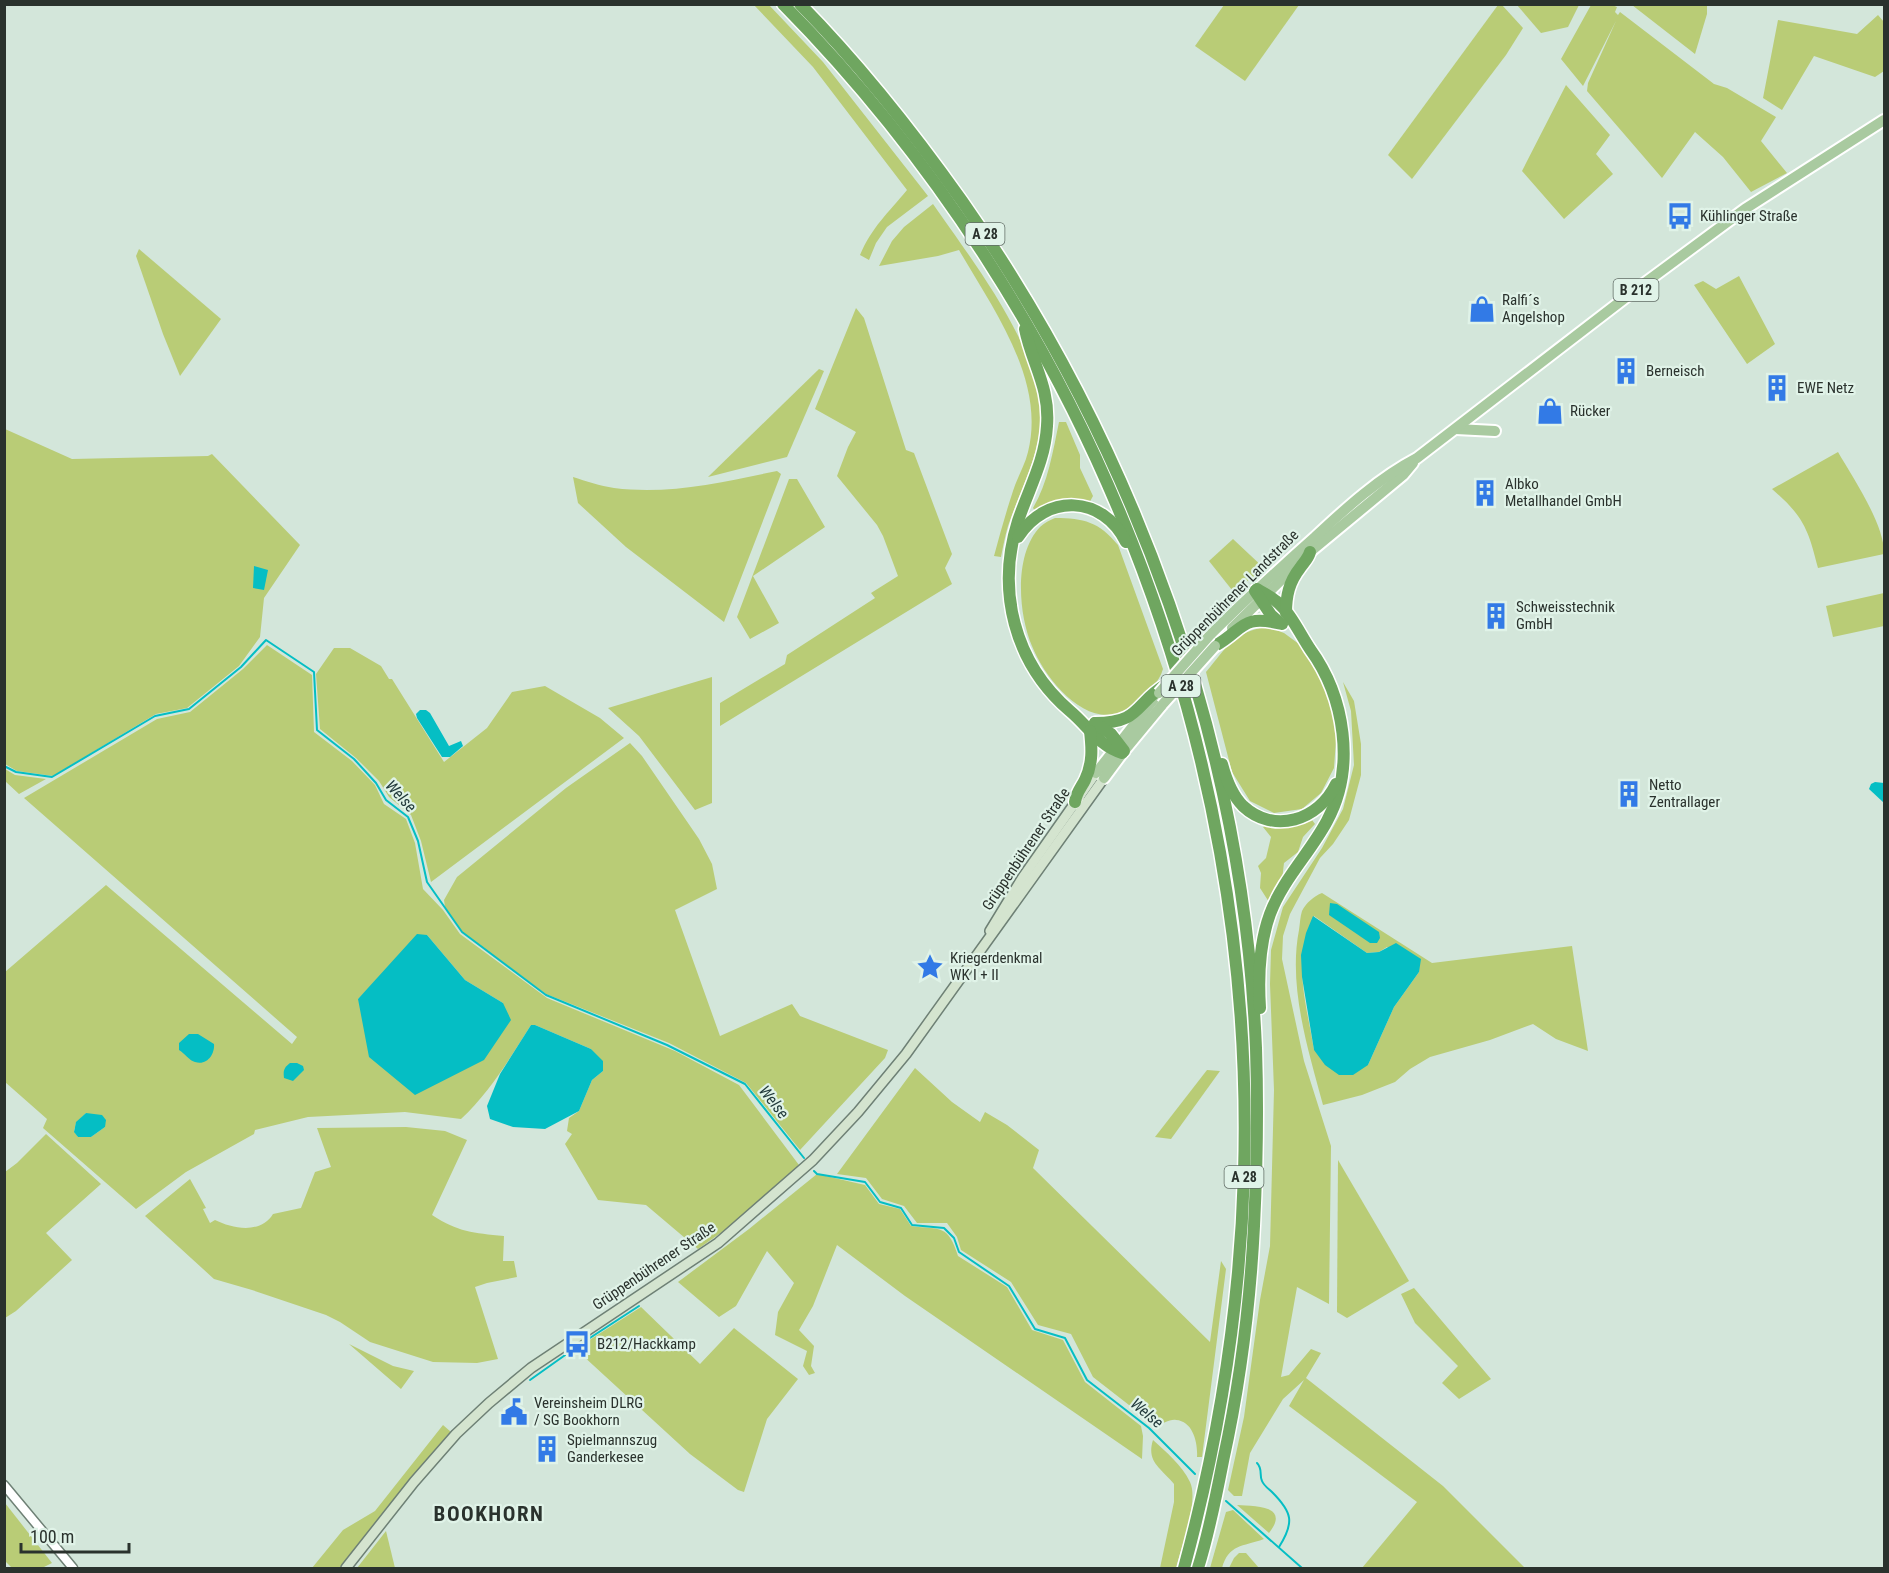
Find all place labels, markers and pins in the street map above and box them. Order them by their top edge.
bus stop icon: Kühlinger Straße [1665,201,1695,231]
place label: Kühlinger Straße [1700,207,1798,225]
place label: Ralfi´s Angelshop [1502,291,1565,326]
shop icon: Ralfi´s Angelshop [1467,294,1497,324]
building icon: Berneisch [1611,356,1641,386]
place label: Berneisch [1646,362,1705,380]
building icon: EWE Netz [1762,373,1792,403]
place label: EWE Netz [1797,379,1854,397]
shop icon: Rücker [1535,396,1565,426]
place label: Rücker [1570,402,1611,420]
place label: Albko Metallhandel GmbH [1505,475,1622,510]
building icon: Albko Metallhandel GmbH [1470,478,1500,508]
place label: Schweisstechnik GmbH [1516,598,1615,633]
building icon: Schweisstechnik GmbH [1481,601,1511,631]
place label: Netto Zentrallager [1649,776,1720,811]
building icon: Netto Zentrallager [1614,779,1644,809]
place label: Kriegerdenkmal WK I + II [950,949,1043,984]
place icon: Kriegerdenkmal WK I + II [915,952,945,982]
bus stop icon: B212/Hackkamp [562,1329,592,1359]
place label: B212/Hackkamp [597,1335,696,1353]
place label: Vereinsheim DLRG / SG Bookhorn [534,1394,643,1429]
public building icon: Vereinsheim DLRG / SG Bookhorn [499,1397,529,1427]
place label: Spielmannszug Ganderkesee [567,1431,657,1466]
building icon: Spielmannszug Ganderkesee [532,1434,562,1464]

